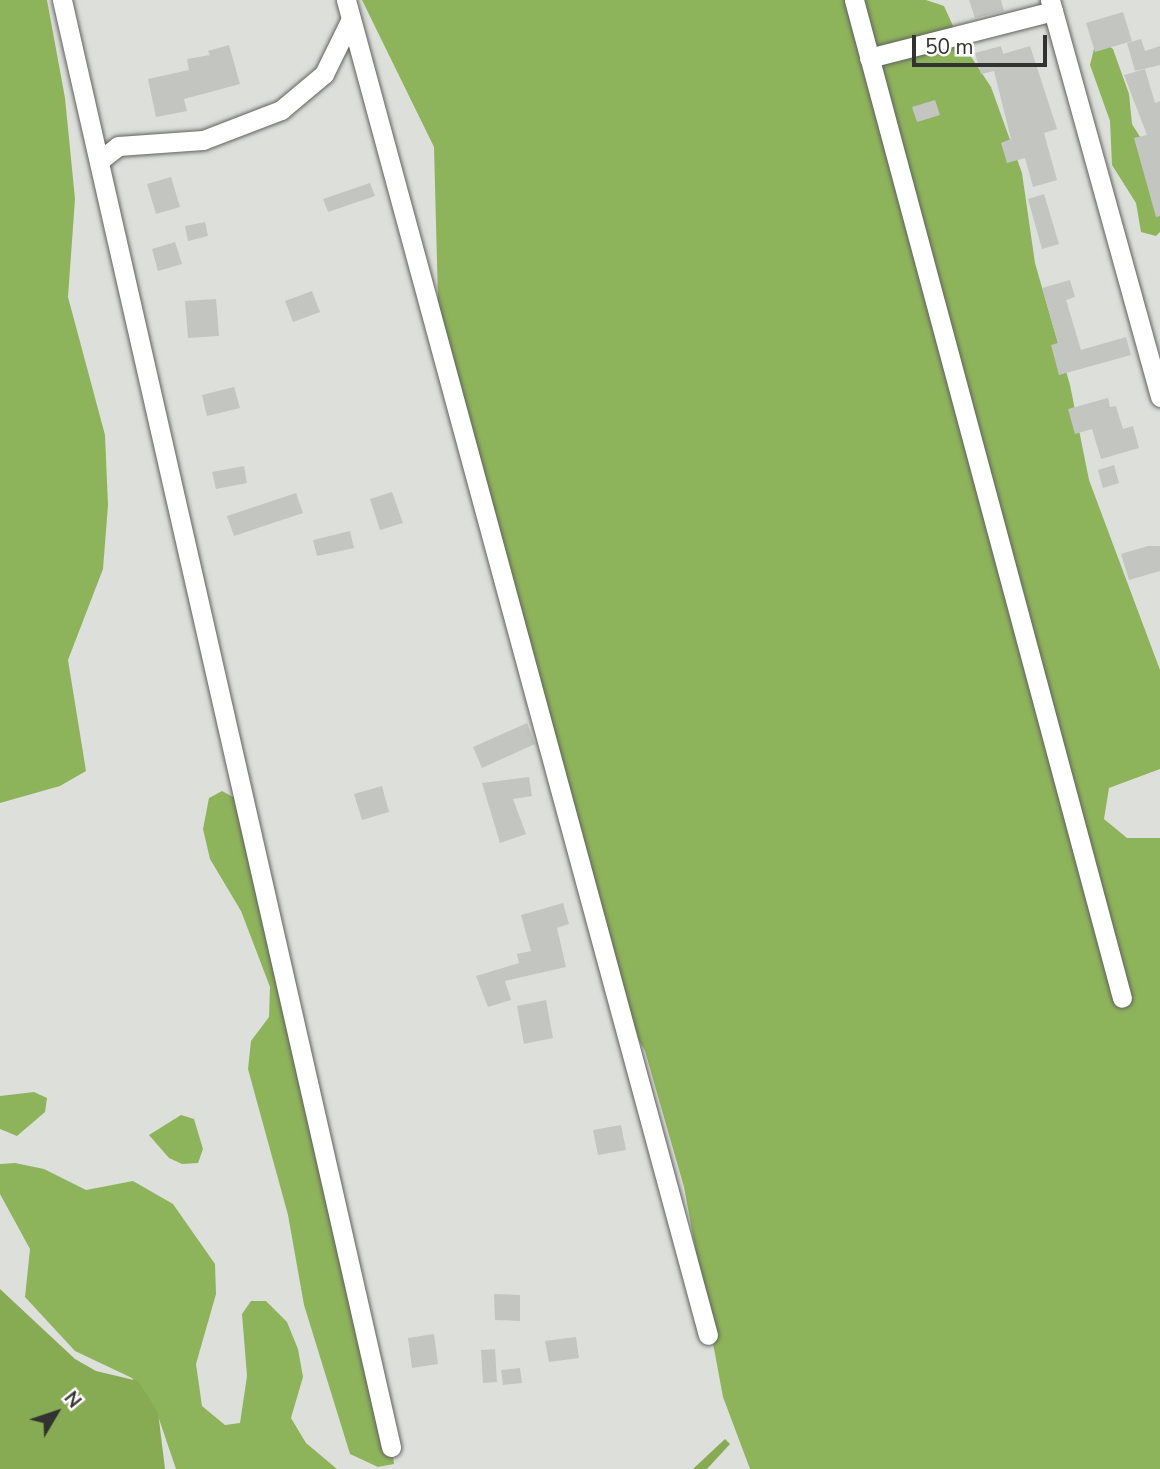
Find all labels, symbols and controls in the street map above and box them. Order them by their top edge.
scale bar [915,21,1050,65]
text: 50 m [925,33,974,61]
north arrow [21,1378,91,1448]
text: N [58,1386,87,1413]

